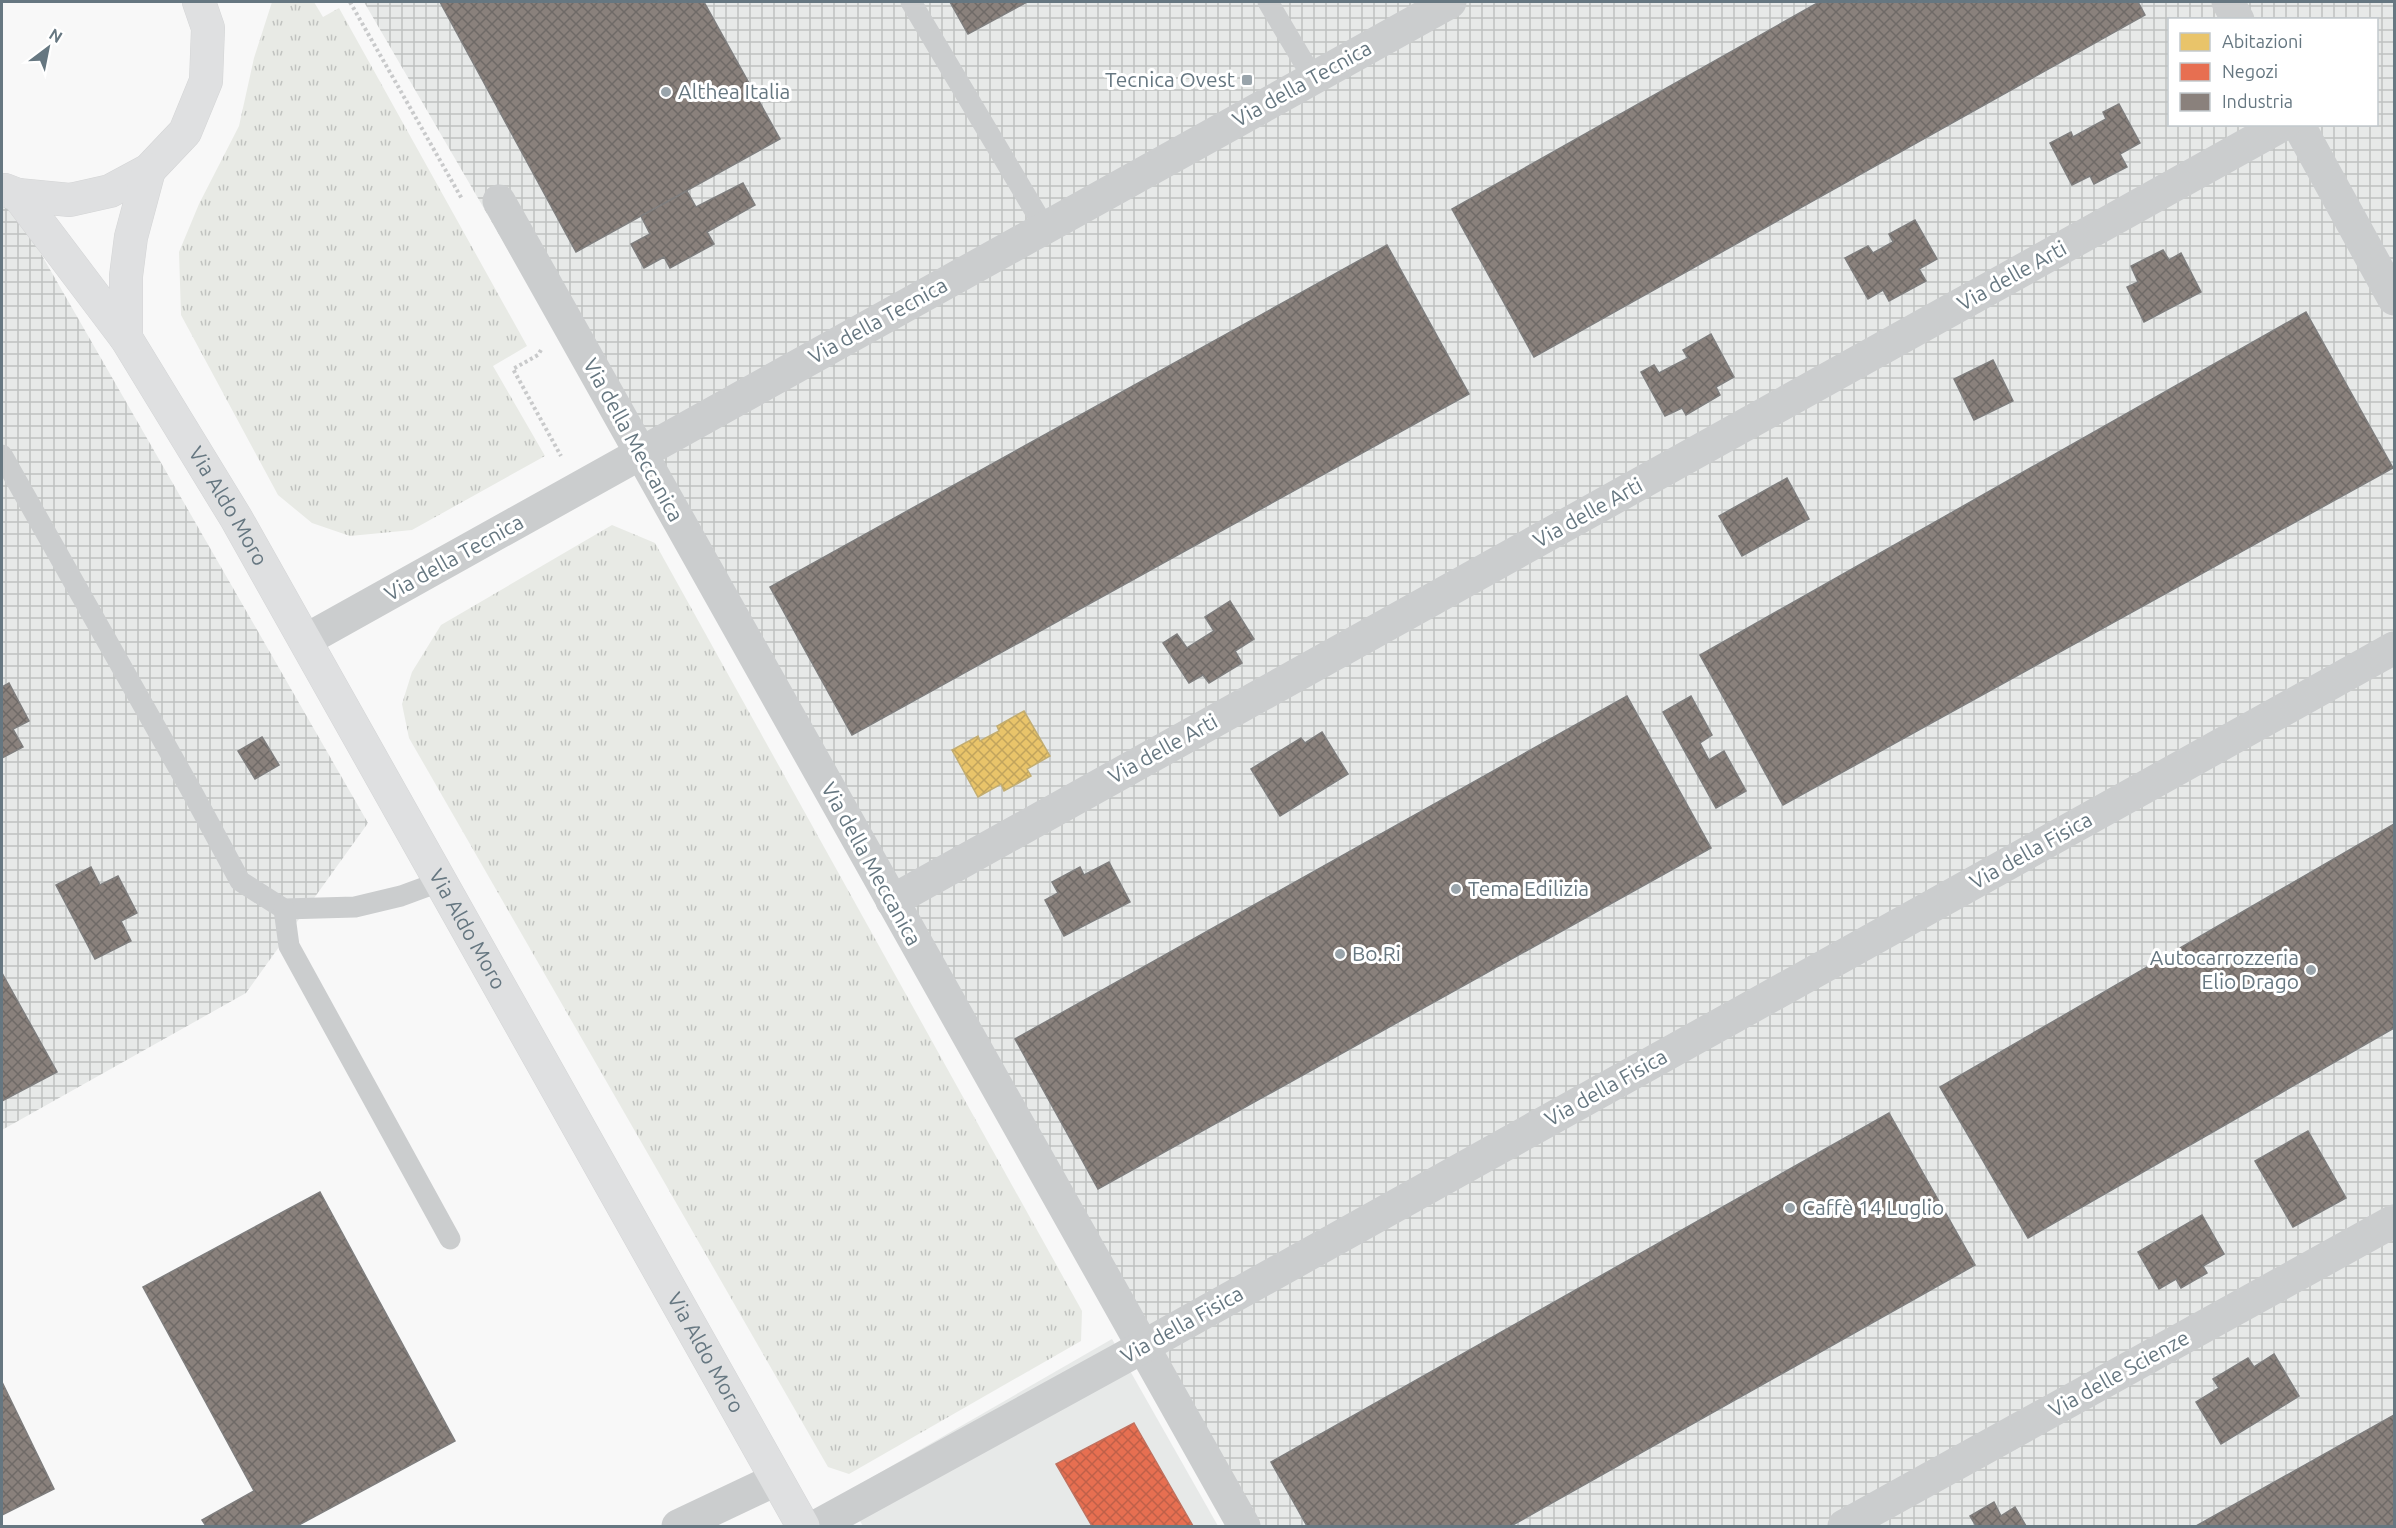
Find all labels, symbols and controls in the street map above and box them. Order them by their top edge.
north arrow [18,18,78,78]
legend [2168,18,2378,126]
text: N [46,24,66,46]
text: Abitazioni [2222,31,2303,51]
street label: Via della Tecnica [1228,35,1375,131]
text: Negozi [2222,61,2278,81]
place label: Tecnica Ovest [1105,67,1235,91]
marker: Tecnica Ovest [1240,73,1254,87]
place label: Althea Italia [678,79,790,103]
marker: Althea Italia [659,85,673,99]
text: Industria [2222,91,2293,111]
street label: Via delle Arti [1953,235,2070,315]
street label: Via della Tecnica [804,272,951,368]
street label: Via della Meccanica [579,354,689,525]
street label: Via Aldo Moro [184,442,273,570]
street label: Via delle Arti [1529,472,1646,552]
street label: Via della Tecnica [380,509,527,605]
street label: Via delle Arti [1104,708,1221,788]
street label: Via della Meccanica [817,778,927,949]
street label: Via della Fisica [1965,807,2096,894]
street label: Via Aldo Moro [425,864,512,993]
place label: Tema Edilizia [1468,876,1589,900]
marker: Tema Edilizia [1449,882,1463,896]
place label: Bo.Ri [1352,941,1401,965]
place label: Autocarrozzeria Elio Drago [2150,945,2299,993]
marker: Bo.Ri [1333,947,1347,961]
marker: Autocarrozzeria Elio Drago [2304,963,2318,977]
street label: Via della Fisica [1540,1044,1671,1131]
place label: Caffè 14 Luglio [1802,1195,1944,1219]
marker: Caffè 14 Luglio [1783,1201,1797,1215]
street label: Via della Fisica [1116,1281,1247,1368]
street label: Via Aldo Moro [663,1288,750,1417]
street label: Via delle Scienze [2044,1325,2193,1422]

